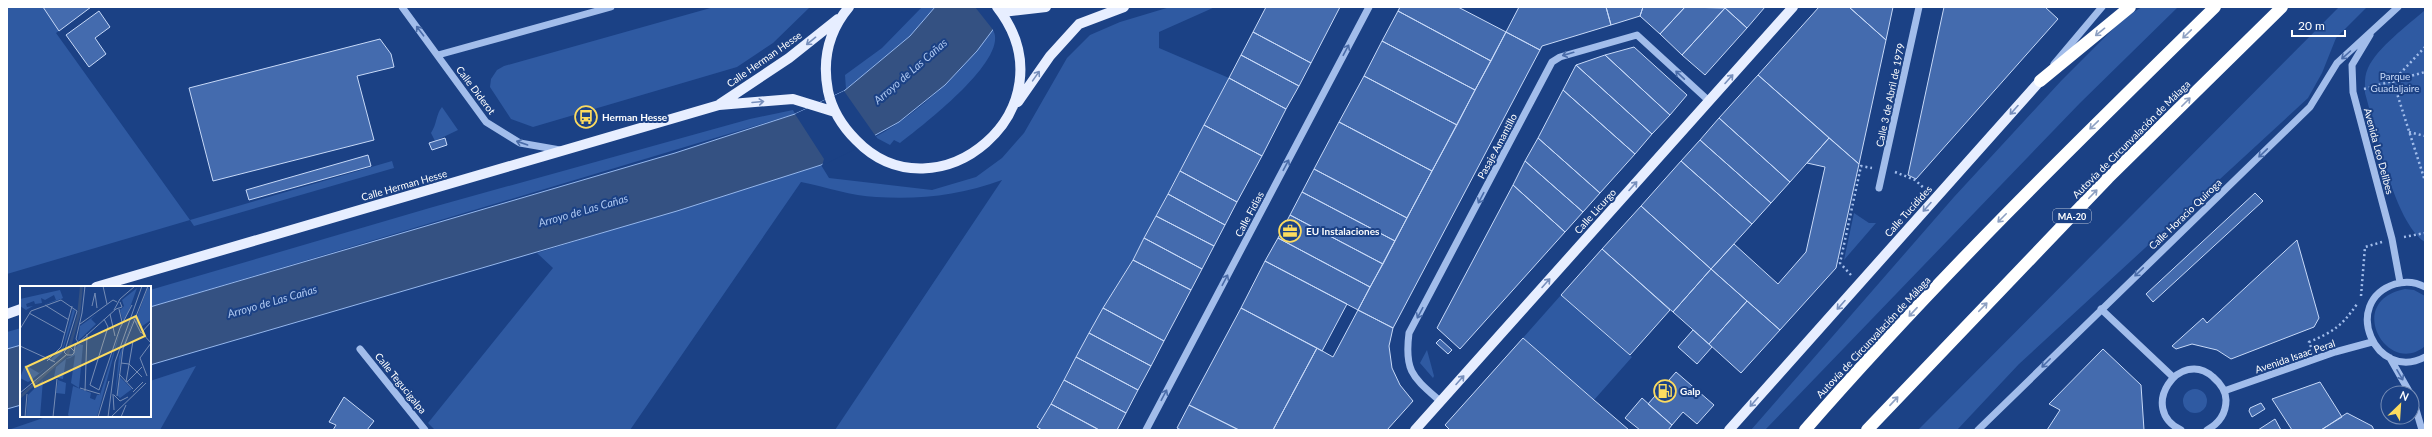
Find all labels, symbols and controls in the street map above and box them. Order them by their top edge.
scale bar [2292,12,2345,38]
text: 20 m [2298,18,2325,33]
one-way arrow [416,26,424,37]
one-way arrow [2094,27,2105,36]
street label: Calle Herman Hesse [724,29,804,89]
one-way arrow [2182,29,2192,39]
water label: Arroyo de Las Cañas [870,35,950,107]
one-way arrow [805,36,816,45]
street label: Calle 3 de Abril de 1979 [1873,42,1907,148]
one-way arrow [1343,45,1351,57]
one-way arrow [2341,50,2351,59]
one-way arrow [1562,51,1575,58]
street label: Calle Diderot [454,63,498,117]
one-way arrow [1675,70,1686,79]
park label: Parque Guadaljaire [2370,70,2420,94]
one-way arrow [1032,71,1040,82]
one-way arrow [1724,74,1734,84]
street label: Autovía de Circunvalación de Málaga [2070,78,2192,200]
one-way arrow [2181,97,2191,107]
one-way arrow [751,98,764,106]
bus stop icon: Herman Hesse [573,104,599,130]
one-way arrow [2009,105,2018,116]
street label: Avenida Leo Delibes [2362,107,2396,195]
place label: Herman Hesse [602,111,668,123]
street label: Pasaje Amantillo [1475,111,1519,181]
one-way arrow [2089,120,2099,130]
one-way arrow [516,138,528,146]
one-way arrow [2258,148,2268,158]
one-way arrow [1282,160,1290,172]
street label: Calle Herman Hesse [360,167,448,203]
street label: Calle Horacio Quiroga [2146,176,2224,252]
one-way arrow [1628,181,1638,191]
street label: Calle Tucídides [1882,183,1934,239]
street label: Calle Licurgo [1572,186,1619,236]
street label: Calle Fidias [1232,189,1266,239]
one-way arrow [2088,189,2098,199]
water label: Arroyo de Las Cañas [536,191,630,229]
one-way arrow [1476,192,1484,204]
one-way arrow [1923,202,1932,213]
road number: MA-20 [2053,209,2091,223]
one-way arrow [1998,213,2007,223]
office icon: EU Instalaciones [1277,218,1303,244]
place label: EU Instalaciones [1306,225,1380,237]
one-way arrow [2134,268,2144,277]
street label: Autovía de Circunvalación de Málaga [1814,274,1932,400]
one-way arrow [1222,275,1229,287]
one-way arrow [1542,278,1551,288]
water label: Arroyo de Las Cañas [225,282,319,320]
inset map [20,286,151,417]
one-way arrow [1836,299,1845,310]
one-way arrow [1979,302,1988,312]
one-way arrow [1908,306,1917,317]
one-way arrow [1416,307,1423,319]
street label: Avenida Isaac Peral [2253,337,2337,375]
street label: Calle Tegucigalpa [373,350,429,416]
one-way arrow [2041,358,2051,368]
one-way arrow [2397,369,2405,381]
one-way arrow [1455,375,1465,385]
fuel station icon: Galp [1652,378,1678,404]
place label: Galp [1680,385,1701,397]
north arrow [2380,385,2420,425]
text: N [2398,388,2411,403]
one-way arrow [1161,390,1169,402]
one-way arrow [1750,396,1759,407]
one-way arrow [1889,396,1898,406]

